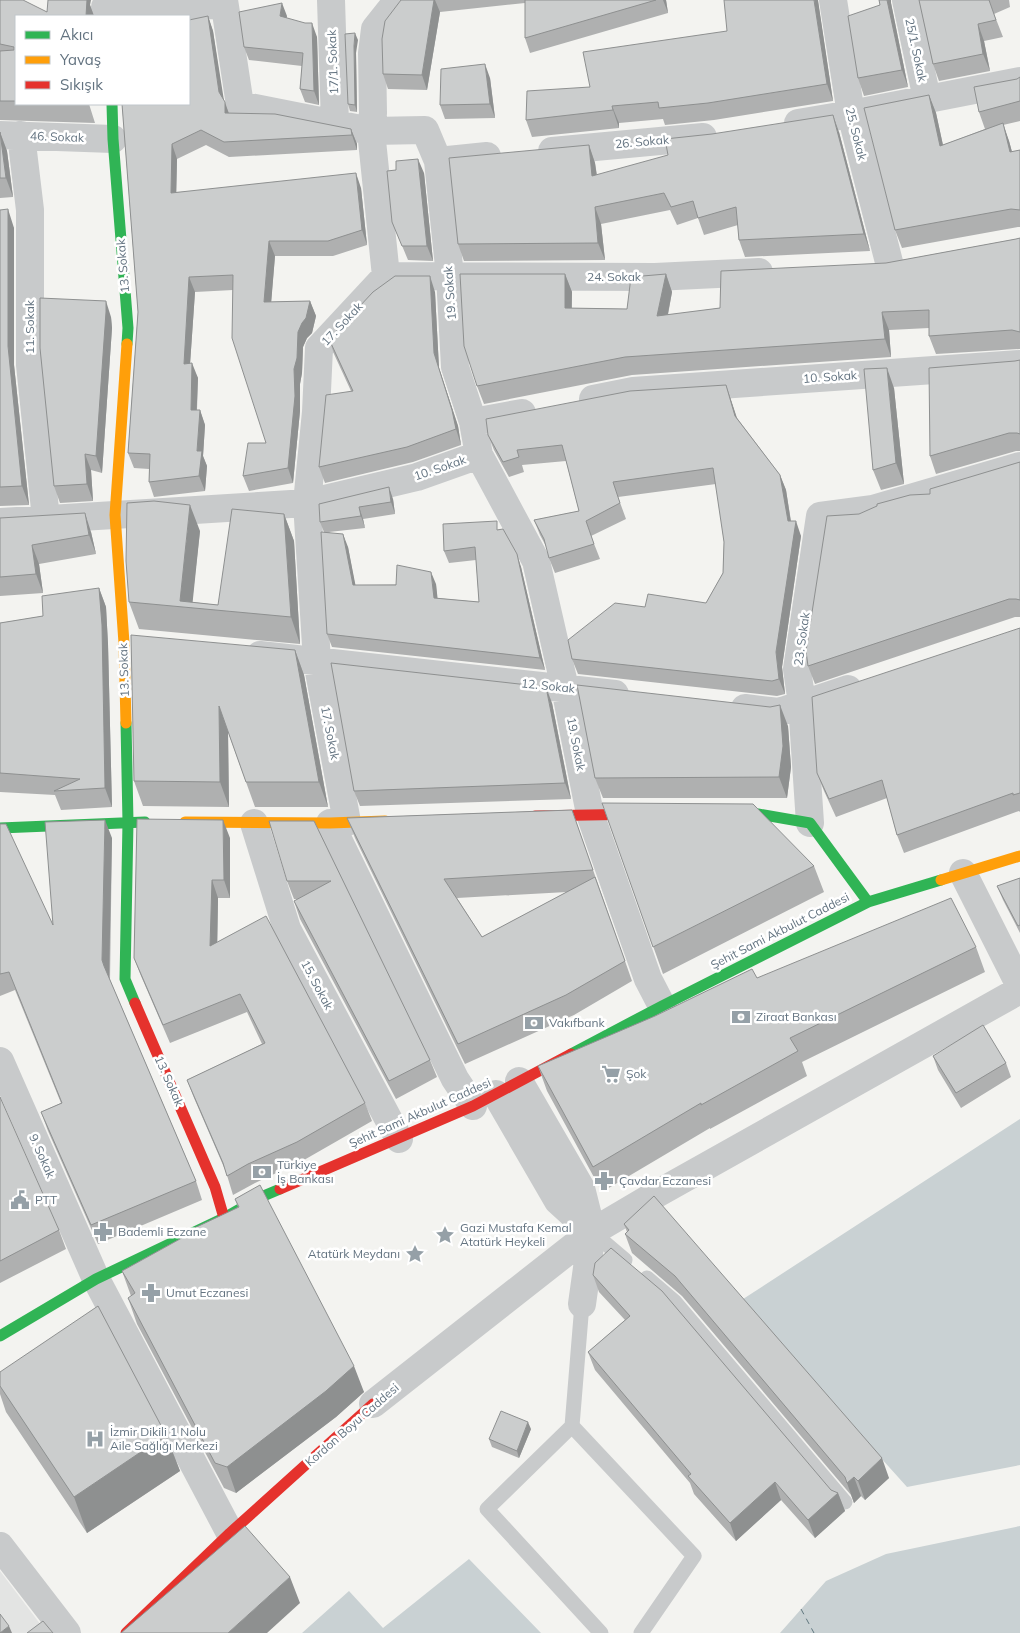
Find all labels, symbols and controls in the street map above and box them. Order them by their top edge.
legend [15,15,190,105]
street label: 25/1. Sokak [902,17,931,84]
text: Akıcı [60,25,93,44]
street label: 17/1. Sokak [324,29,341,95]
text: Yavaş [59,50,101,69]
text: Sıkışık [60,75,103,94]
street label: 25. Sokak [843,106,871,163]
street label: 46. Sokak [30,128,85,145]
street label: 26. Sokak [614,132,670,151]
street label: 13. Sokak [113,238,132,294]
street label: 19. Sokak [440,265,459,321]
street label: 24. Sokak [587,269,642,284]
street label: 17. Sokak [318,298,366,349]
street label: 11. Sokak [22,299,37,354]
street label: 10. Sokak [802,367,858,386]
street label: 10. Sokak [412,451,469,483]
street label: 23. Sokak [790,610,813,667]
street label: 13. Sokak [115,642,132,697]
street label: 12. Sokak [520,675,577,696]
street label: 17. Sokak [318,705,343,762]
street label: 19. Sokak [564,716,589,773]
street label: Şehit Sami Akbulut Caddesi [708,889,852,972]
street label: 15. Sokak [298,957,337,1013]
bank icon: Ziraat Bankası [730,1006,752,1028]
place label: Ziraat Bankası [756,1009,837,1024]
bank icon: Vakıfbank [523,1012,545,1034]
place label: Vakıfbank [549,1015,605,1030]
street label: 13. Sokak [152,1053,188,1109]
supermarket icon: Şok [600,1063,622,1085]
place label: Şok [626,1066,647,1081]
street label: Şehit Sami Akbulut Caddesi [347,1074,493,1151]
street label: 9. Sokak [26,1131,59,1181]
place label: Türkiye İş Bankası [277,1157,334,1186]
bank icon: Türkiye İş Bankası [251,1161,273,1183]
pharmacy icon: Çavdar Eczanesi [593,1170,615,1192]
place label: Çavdar Eczanesi [619,1173,711,1188]
public building icon: PTT [9,1189,31,1211]
place label: PTT [35,1192,58,1207]
place label: Gazi Mustafa Kemal Atatürk Heykeli [460,1220,572,1249]
pharmacy icon: Bademli Eczane [92,1221,114,1243]
place label: Bademli Eczane [118,1224,206,1239]
place icon: Gazi Mustafa Kemal Atatürk Heykeli [434,1224,456,1246]
place icon: Atatürk Meydanı [404,1243,426,1265]
place label: Atatürk Meydanı [308,1246,400,1261]
pharmacy icon: Umut Eczanesi [140,1282,162,1304]
place label: Umut Eczanesi [166,1285,248,1300]
street label: Kordon Boyu Caddesi [302,1380,402,1469]
place label: İzmir Dikili 1 Nolu Aile Sağlığı Merkezi [110,1424,218,1453]
hospital icon: İzmir Dikili 1 Nolu Aile Sağlığı Merkezi [84,1428,106,1450]

